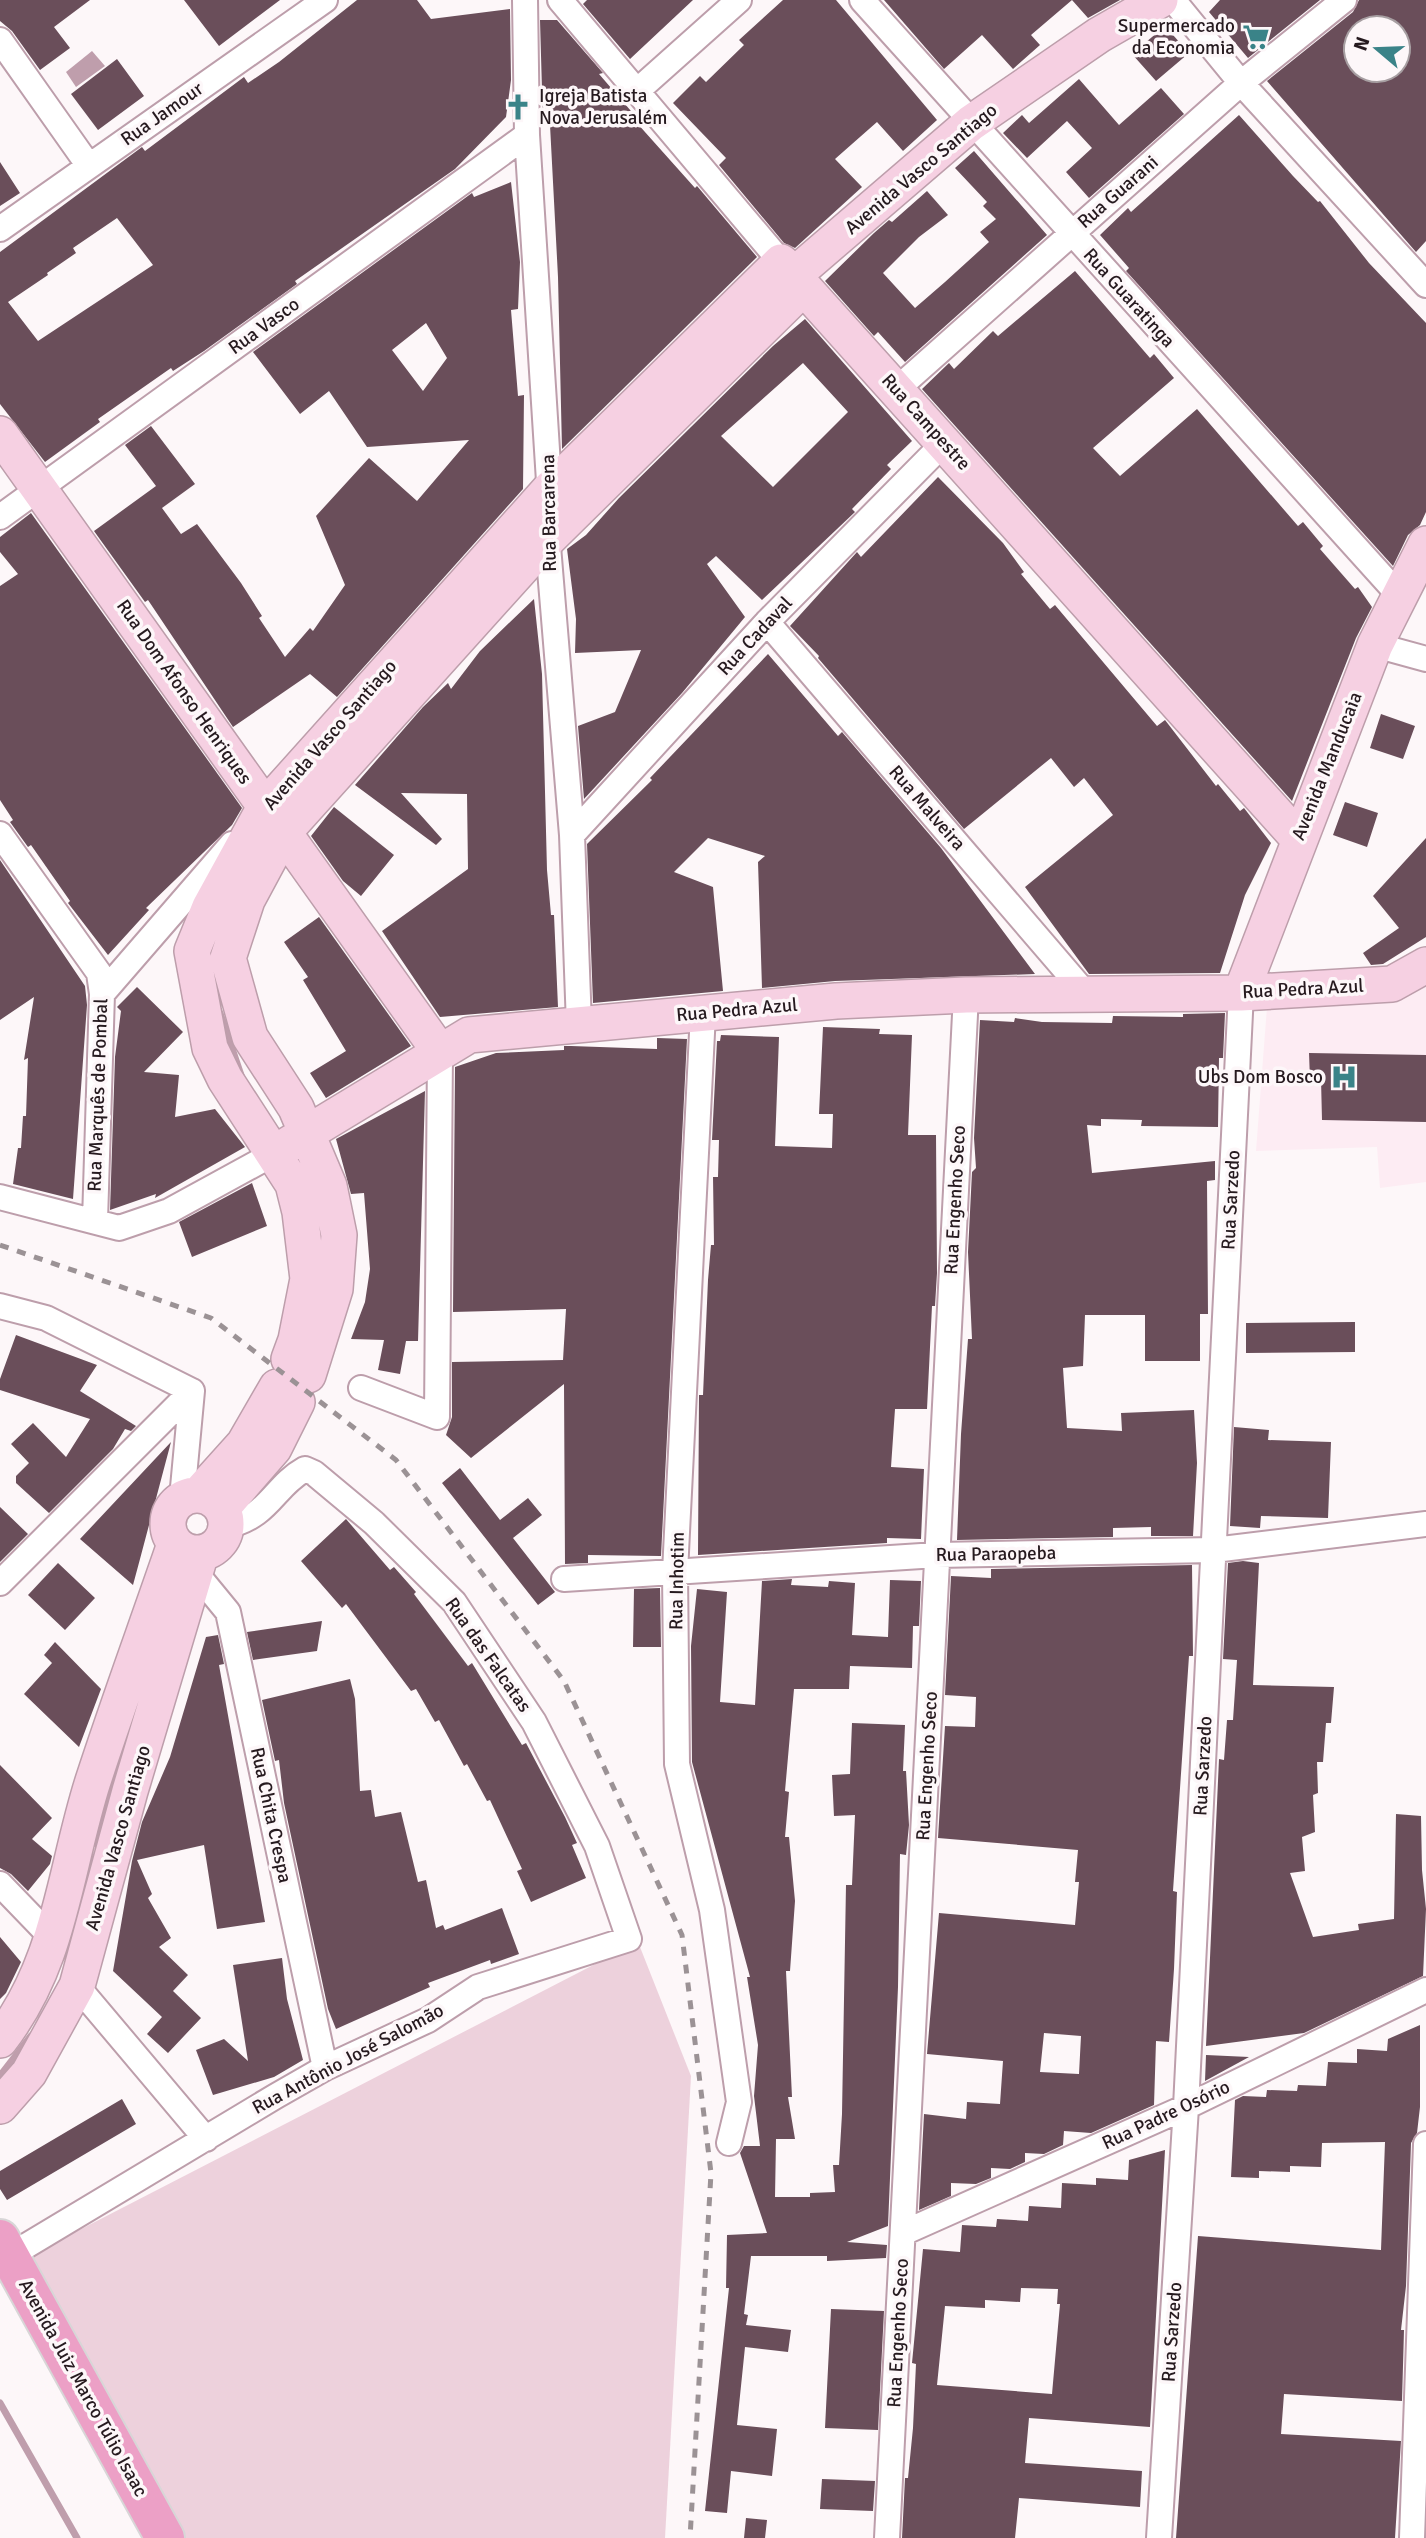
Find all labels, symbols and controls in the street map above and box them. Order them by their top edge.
place label: Supermercado da Economia [1118,14,1235,60]
north arrow [1342,14,1412,84]
supermarket icon: Supermercado da Economia [1241,22,1271,52]
text: N [1348,34,1375,54]
street label: Rua Jamour [116,77,208,151]
place label: Igreja Batista Nova Jerusalém [539,84,667,130]
church icon: Igreja Batista Nova Jerusalém [503,92,533,122]
street label: Avenida Vasco Santiago [840,98,1002,240]
street label: Rua Guarani [1073,150,1163,234]
street label: Rua Guaratinga [1078,243,1180,353]
street label: Rua Vasco [224,292,304,360]
street label: Rua Campestre [876,369,976,475]
street label: Rua Barcarena [536,454,562,572]
street label: Rua Cadaval [712,591,798,681]
street label: Rua Dom Afonso Henriques [111,595,257,789]
street label: Avenida Vasco Santiago [258,655,402,815]
street label: Avenida Manducaia [1286,688,1368,844]
street label: Rua Malveira [883,760,971,856]
street label: Rua Pedra Azul [1242,974,1364,1004]
street label: Rua Pedra Azul [675,993,799,1027]
street label: Rua Marquês de Pombal [83,998,113,1192]
hospital icon: Ubs Dom Bosco [1329,1062,1359,1092]
place label: Ubs Dom Bosco [1198,1065,1323,1089]
street label: Rua Engenho Seco [939,1125,971,1275]
street label: Rua Sarzedo [1216,1149,1246,1251]
street label: Rua Inhotim [664,1532,690,1630]
street label: Rua Paraopeba [935,1541,1057,1567]
street label: Rua das Falcatas [440,1593,536,1717]
street label: Rua Engenho Seco [911,1691,943,1841]
street label: Rua Sarzedo [1188,1715,1218,1817]
street label: Avenida Vasco Santiago [80,1742,156,1933]
street label: Rua Chita Crespa [245,1745,297,1885]
street label: Rua Antônio José Salomão [248,1998,448,2120]
street label: Rua Padre Osório [1098,2075,1234,2155]
street label: Rua Engenho Seco [882,2258,914,2408]
street label: Avenida Juiz Marco Túlio Isaac [13,2275,153,2501]
street label: Rua Sarzedo [1157,2281,1187,2383]

